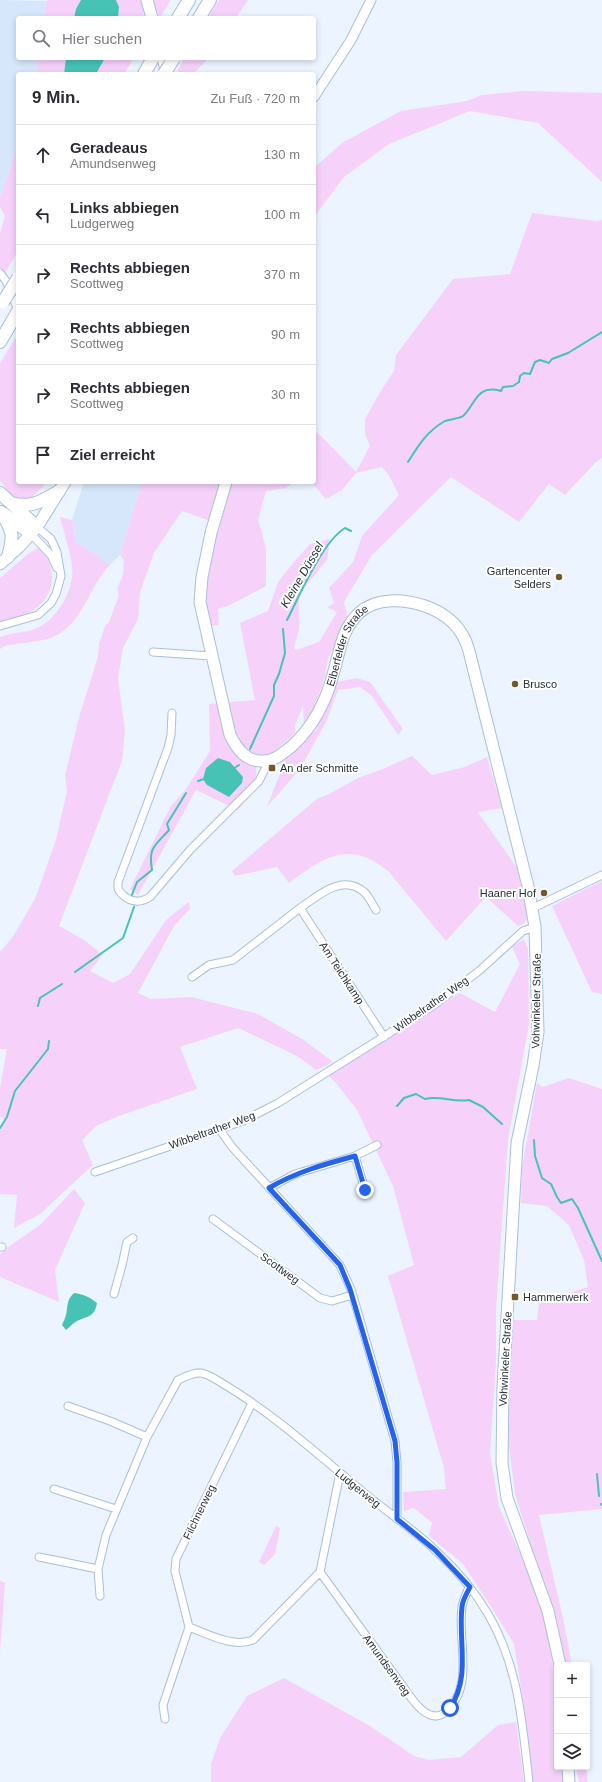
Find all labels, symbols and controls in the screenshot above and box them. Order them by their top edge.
search box [16,16,316,60]
icon: search [30,27,52,49]
text: Hier suchen [62,30,142,47]
text: 9 Min. [32,88,80,107]
text: Zu Fuß · 720 m [210,91,300,106]
text: Geradeaus [70,139,148,156]
icon: ahead [32,144,54,166]
text: 130 m [264,147,300,162]
text: Amundsenweg [70,156,156,171]
text: Links abbiegen [70,199,179,216]
icon: left [32,204,54,226]
text: 100 m [264,207,300,222]
text: Ludgerweg [70,216,134,231]
text: Rechts abbiegen [70,259,190,276]
icon: right [32,264,54,286]
text: 370 m [264,267,300,282]
text: Scottweg [70,276,123,291]
text: Rechts abbiegen [70,319,190,336]
icon: right [32,324,54,346]
text: 90 m [271,327,300,342]
text: Scottweg [70,336,123,351]
text: Rechts abbiegen [70,379,190,396]
icon: right [32,384,54,406]
text: 30 m [271,387,300,402]
text: Scottweg [70,396,123,411]
icon: arrive [32,444,54,466]
text: Ziel erreicht [70,446,155,463]
water label: Kleine Düssel [278,539,327,610]
place label: Gartencenter Selders [487,565,552,590]
marker: Gartencenter Selders [554,572,564,582]
street label: Elberfelder Straße [324,602,370,688]
place label: Brusco [523,678,557,690]
marker: Brusco [510,679,520,689]
place label: An der Schmitte [280,762,358,774]
marker: An der Schmitte [267,763,277,773]
place label: Haaner Hof [480,887,537,899]
marker: Haaner Hof [539,888,549,898]
street label: Am Teichkamp [317,940,367,1006]
street label: Vohwinkeler Straße [529,953,543,1049]
street label: Wibbelrather Weg [392,974,470,1034]
street label: Wibbeltrather Weg [167,1109,257,1151]
route end [356,1181,374,1199]
street label: Scottweg [258,1250,302,1286]
place label: Hammerwerk [523,1291,589,1303]
marker: Hammerwerk [510,1292,520,1302]
street label: Vohwinkeler Straße [497,1311,513,1407]
street label: Ludgerweg [333,1466,383,1510]
street label: Filchnerweg [181,1483,217,1541]
street label: Amundsenweg [361,1632,413,1698]
map controls [554,1662,590,1770]
button: + [554,1662,590,1698]
button: − [554,1698,590,1734]
route start [441,1699,459,1717]
button: layers [554,1734,590,1770]

